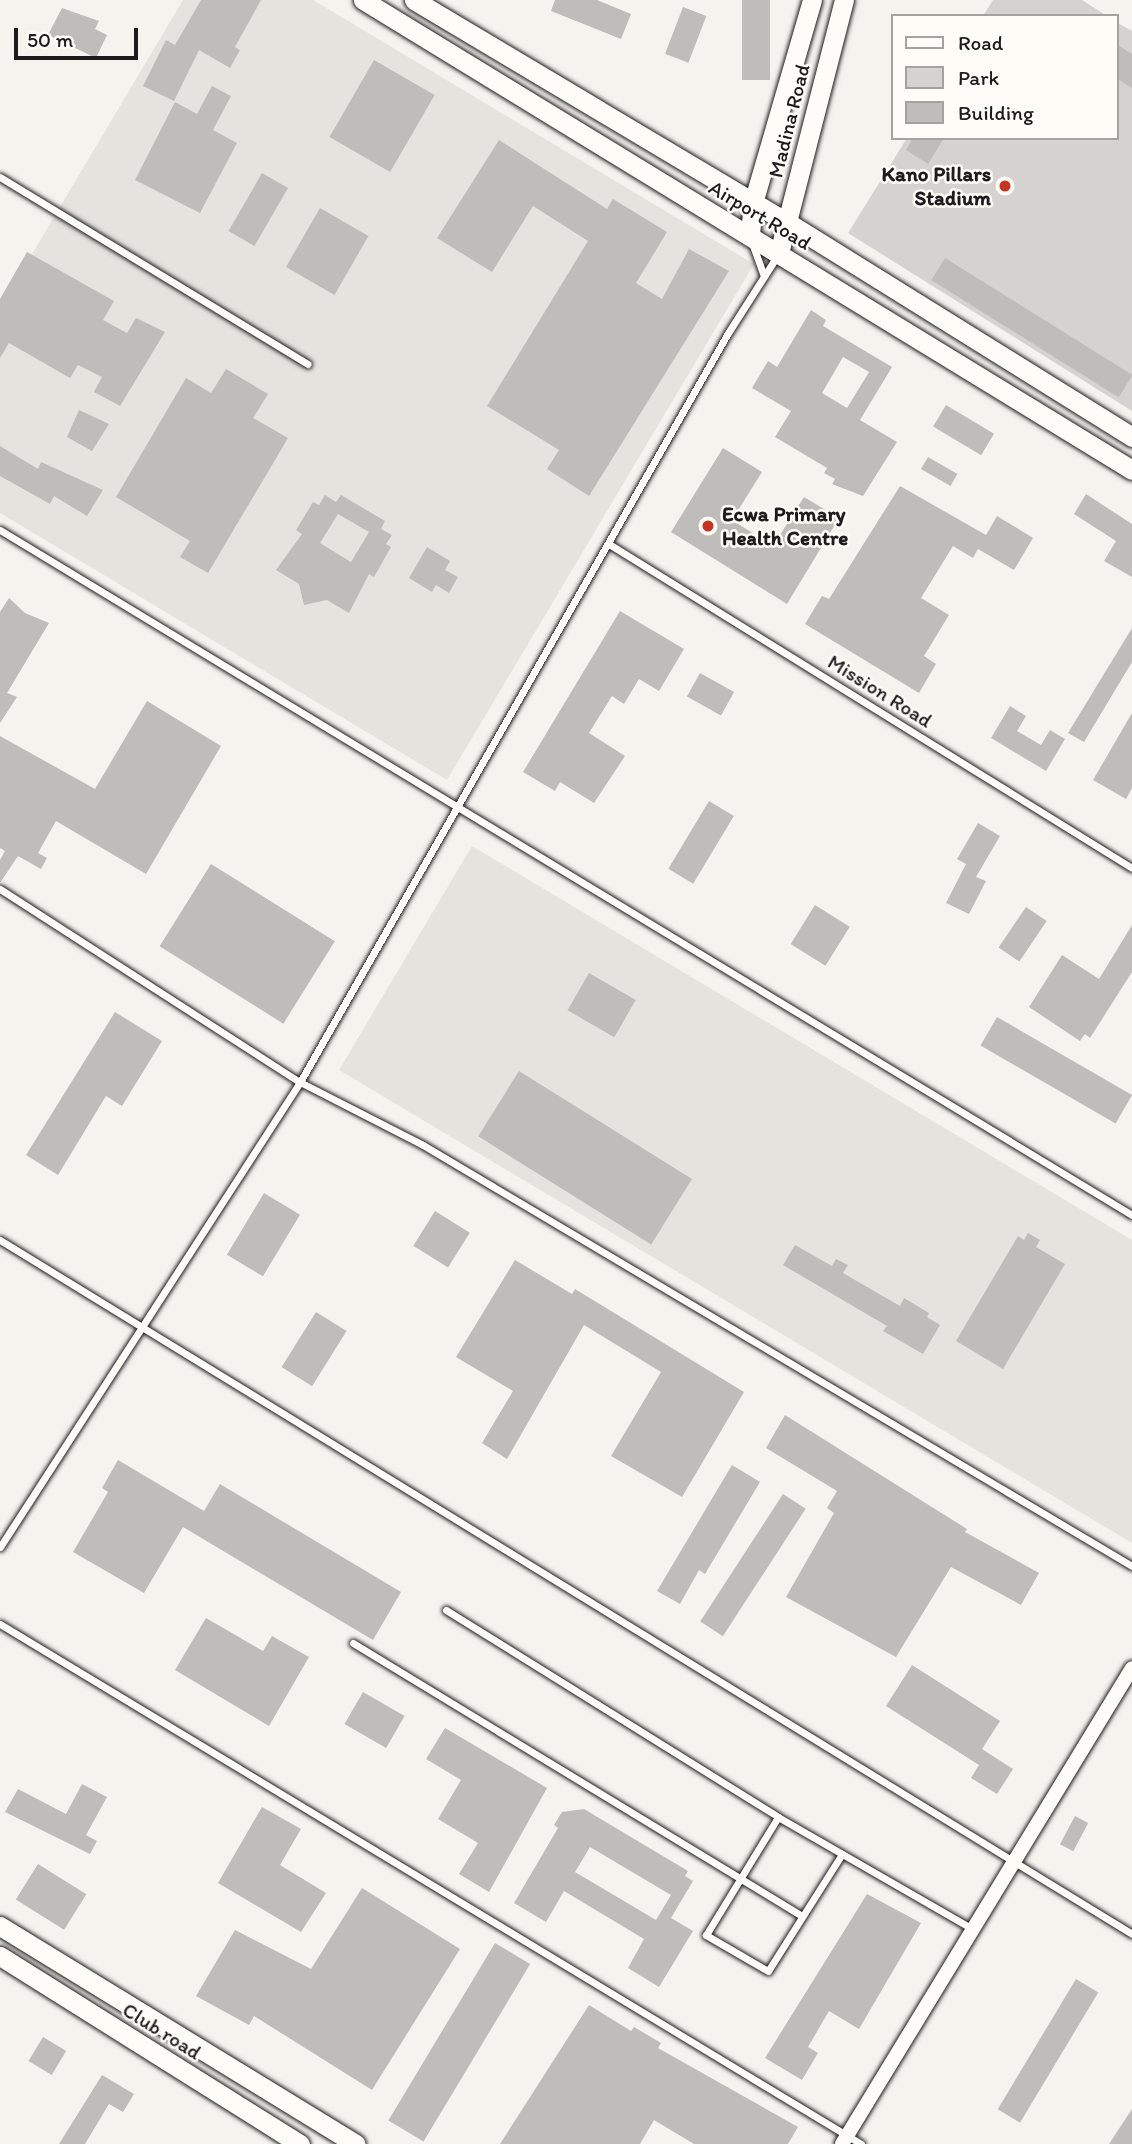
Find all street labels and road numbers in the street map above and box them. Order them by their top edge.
street label: Madina Road [763,61,815,181]
street label: Airport Road [704,175,816,255]
street label: Mission Road [823,649,937,733]
street label: Club road [118,1997,206,2065]

